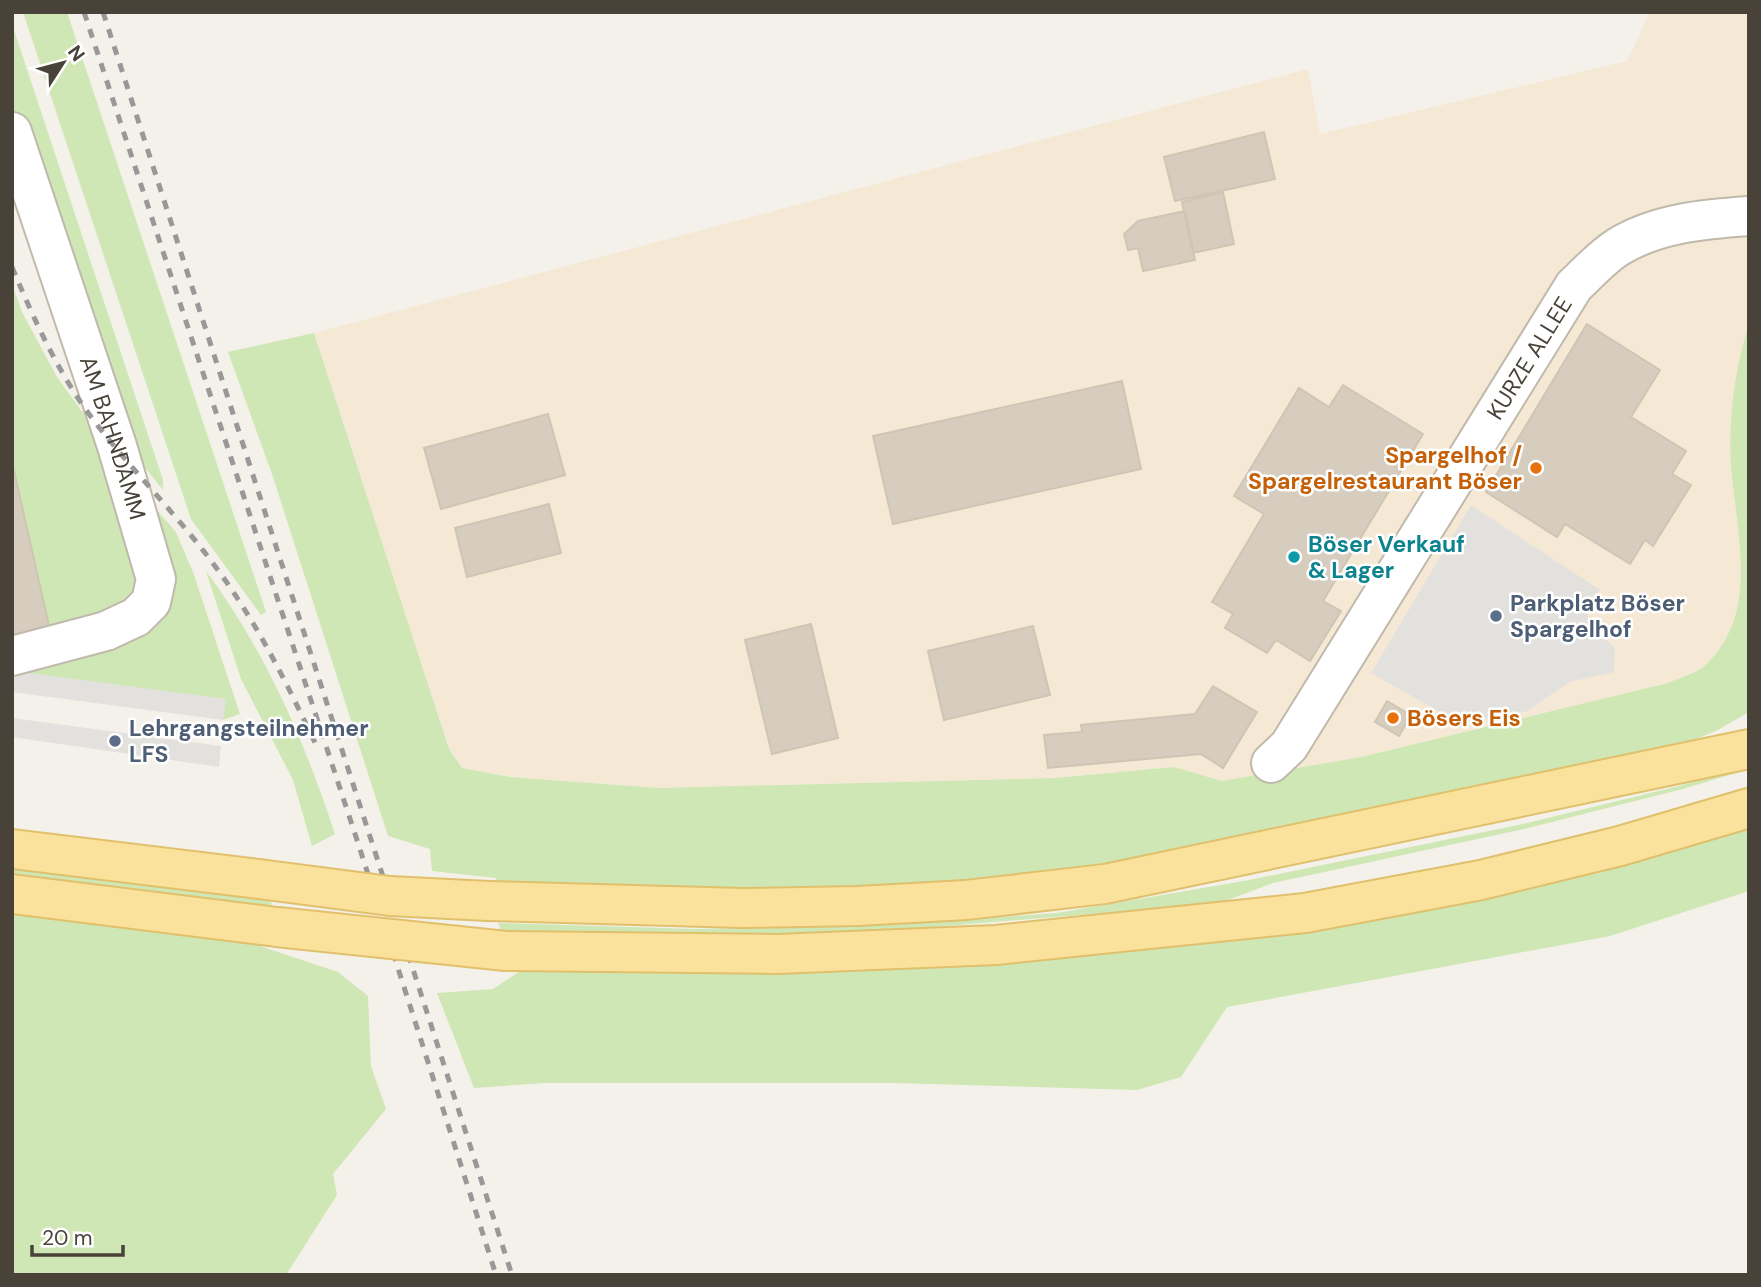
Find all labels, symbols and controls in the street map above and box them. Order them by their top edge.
north arrow [28,28,98,98]
text: N [62,40,91,66]
street label: KURZE ALLEE [1480,291,1579,425]
street label: AM BAHNDAMM [73,352,153,523]
place label: Spargelhof / Spargelrestaurant Böser [1248,440,1522,496]
marker: Spargelhof / Spargelrestaurant Böser [1528,460,1544,476]
place label: Böser Verkauf & Lager [1308,529,1465,585]
marker: Böser Verkauf & Lager [1286,549,1302,565]
place label: Parkplatz Böser Spargelhof [1510,588,1685,644]
marker: Parkplatz Böser Spargelhof [1488,608,1504,624]
place label: Bösers Eis [1407,703,1521,733]
marker: Bösers Eis [1385,710,1401,726]
place label: Lehrgangsteilnehmer LFS [129,713,369,769]
marker: Lehrgangsteilnehmer LFS [107,733,123,749]
scale bar [32,1214,122,1258]
text: 20 m [42,1224,93,1252]

